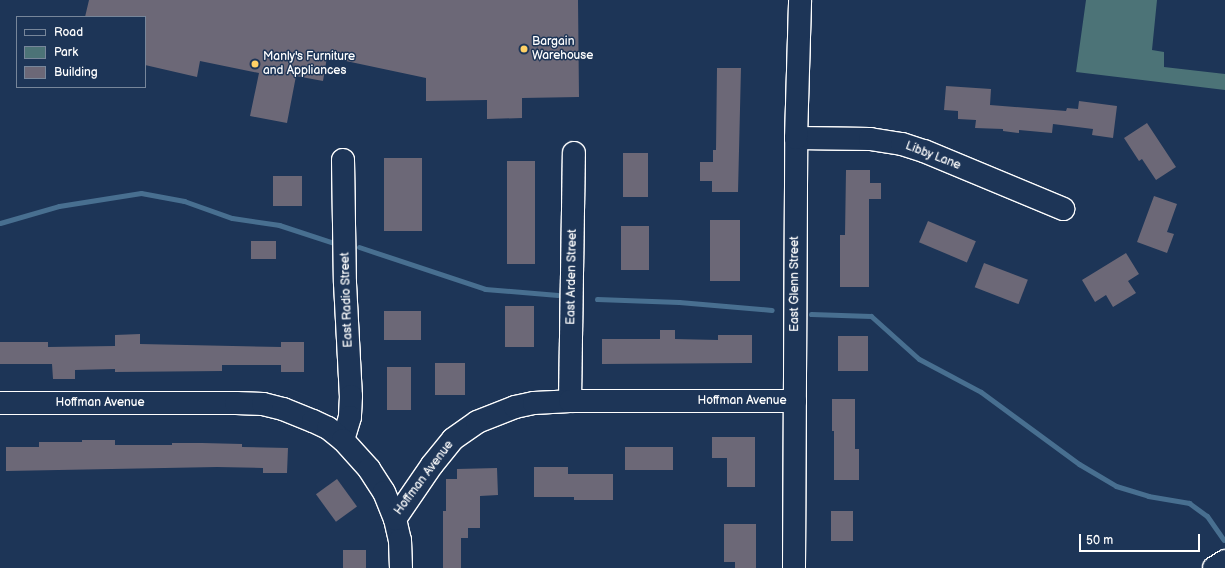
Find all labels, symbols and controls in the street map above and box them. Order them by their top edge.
legend [16,16,146,88]
text: Road [54,25,83,40]
place label: Bargain Warehouse [532,35,593,63]
marker: Bargain Warehouse [519,44,529,54]
text: Park [54,45,78,60]
place label: Manly's Furniture and Appliances [263,50,355,78]
marker: Manly's Furniture and Appliances [250,59,260,69]
text: Building [54,65,98,80]
street label: Libby Lane [903,139,963,173]
street label: East Arden Street [564,229,580,325]
street label: East Glenn Street [788,236,802,332]
street label: East Radio Street [338,252,356,348]
street label: Hoffman Avenue [697,394,787,408]
street label: Hoffman Avenue [55,396,145,410]
street label: Hoffman Avenue [391,438,457,518]
scale bar [1081,526,1202,552]
text: 50 m [1086,533,1113,548]

